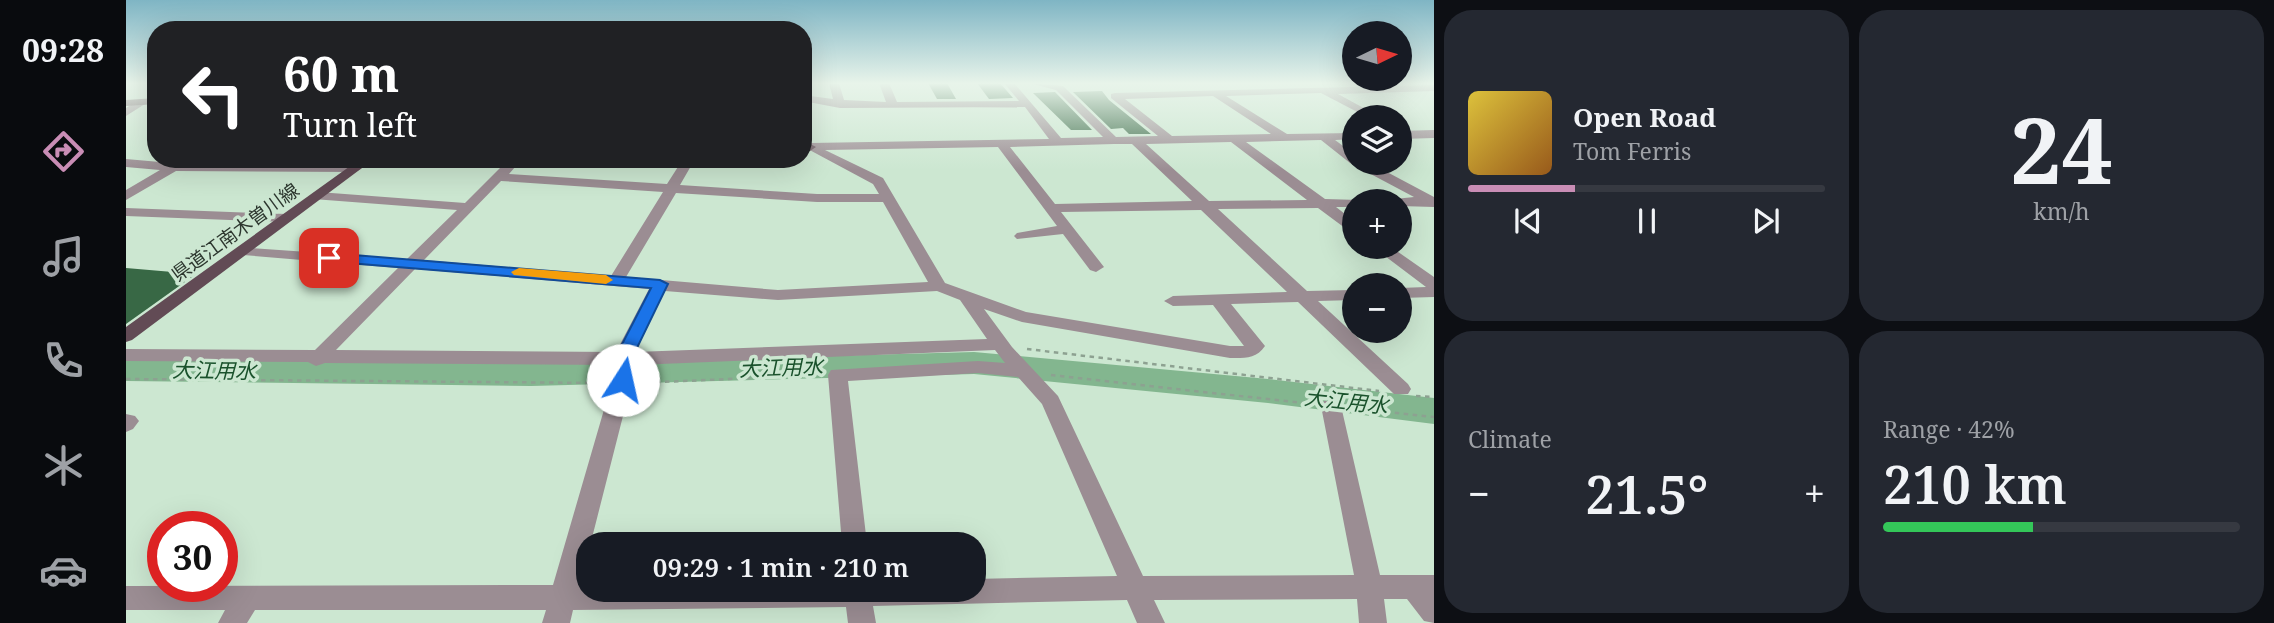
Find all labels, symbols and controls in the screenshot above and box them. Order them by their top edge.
north arrow [1342,21,1412,91]
map controls [1342,21,1412,343]
text: 09:28 [22,28,104,71]
text: 60 m [283,40,399,106]
icon: left [168,49,259,140]
text: 24 [2010,87,2113,211]
text: Open Road [1573,99,1716,135]
text: Turn left [283,103,417,146]
button: layers [1342,105,1412,175]
icon: directions [39,127,88,176]
text: Tom Ferris [1573,135,1691,167]
street label: 県道江南木曽川線 [166,177,304,287]
button: + [1342,189,1412,259]
text: km/h [2033,195,2090,227]
icon: previous [1509,202,1547,240]
icon: pause [1628,202,1666,240]
icon: next [1747,202,1785,240]
pin [299,228,359,288]
icon: music [39,232,88,281]
icon: arrive [310,239,348,277]
button: − [1342,273,1412,343]
icon: phone [39,336,88,385]
position arrow [586,343,660,417]
water label: 大江用水 [739,351,825,382]
water label: 大江用水 [172,355,258,385]
water label: 大江用水 [1303,383,1391,420]
text: Range · 42% [1883,413,2015,445]
text: Climate [1468,423,1552,455]
icon: climate [39,441,88,490]
text: 210 km [1883,448,2067,519]
text: 21.5° [1585,458,1708,529]
text: − [1468,467,1490,519]
text: + [1804,467,1825,519]
speed limit sign: 30 [147,511,238,602]
icon: car [39,546,88,595]
text: 09:29 · 1 min · 210 m [653,549,909,585]

